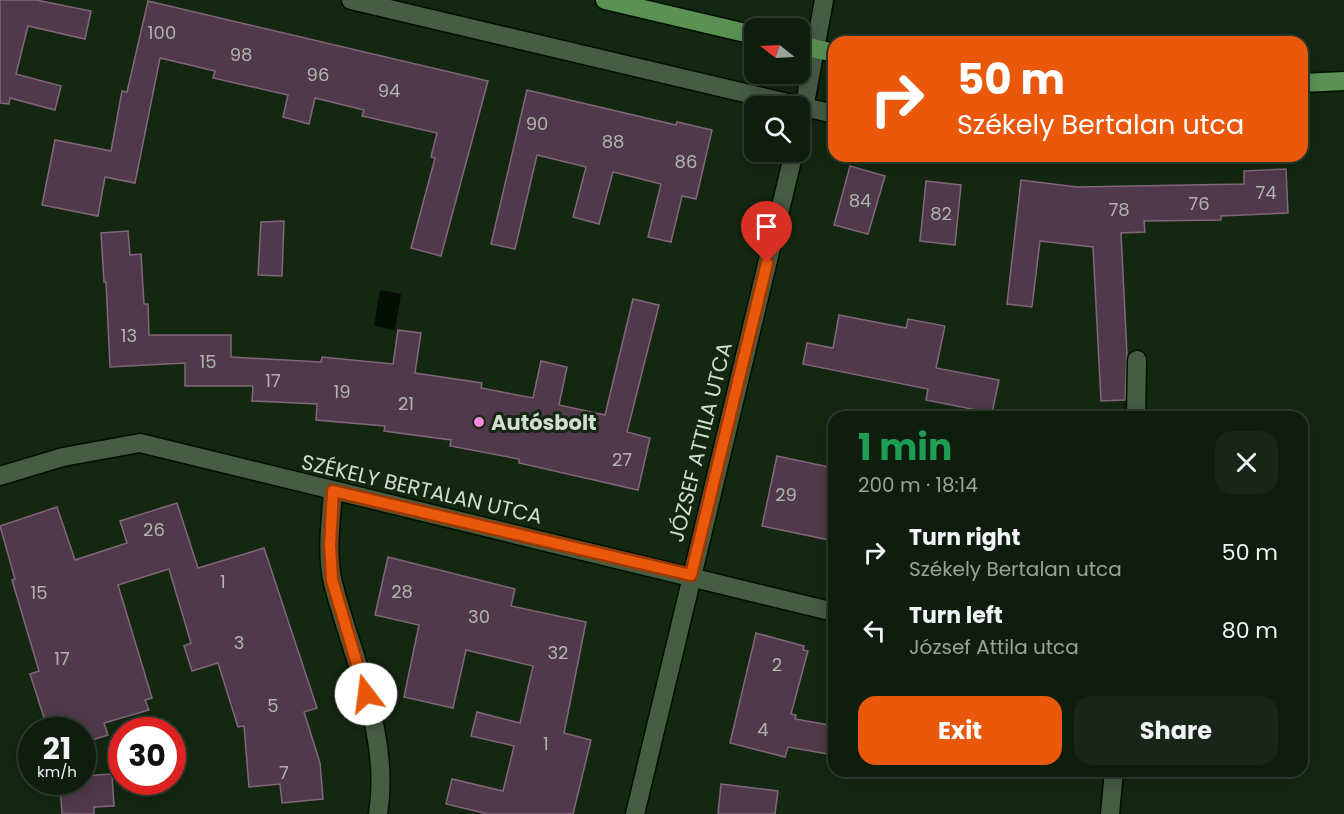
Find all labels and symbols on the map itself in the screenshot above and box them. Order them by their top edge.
north arrow [744,18,810,84]
house number: 100 [148,20,176,45]
house number: 98 [230,42,252,67]
house number: 96 [307,62,329,87]
house number: 94 [378,78,400,103]
house number: 90 [526,111,548,136]
house number: 88 [602,129,624,154]
house number: 86 [675,149,697,174]
house number: 74 [1255,180,1277,205]
house number: 84 [849,188,871,213]
house number: 76 [1188,191,1210,216]
house number: 78 [1108,197,1130,222]
pin [741,201,792,263]
house number: 82 [930,201,952,226]
house number: 13 [121,323,137,348]
street label: JÓZSEF ATTILA UTCA [661,339,739,545]
house number: 15 [199,349,217,374]
house number: 17 [265,368,281,393]
house number: 19 [333,379,351,404]
house number: 21 [398,391,414,416]
place label: Autósbolt [491,408,597,437]
marker: Autósbolt [472,415,486,429]
street label: SZÉKELY BERTALAN UTCA [299,447,545,531]
house number: 27 [612,447,632,472]
house number: 29 [775,482,797,507]
house number: 26 [143,517,165,542]
house number: 1 [220,569,226,594]
house number: 28 [391,579,413,604]
house number: 15 [30,580,48,605]
house number: 30 [468,604,490,629]
house number: 3 [234,630,244,655]
house number: 32 [548,640,568,665]
house number: 17 [54,646,70,671]
house number: 2 [772,652,782,677]
position arrow [334,662,398,726]
house number: 5 [267,693,279,718]
speed limit sign: 30 [108,717,186,795]
house number: 4 [757,717,769,742]
house number: 1 [543,731,549,756]
house number: 7 [279,760,289,785]

